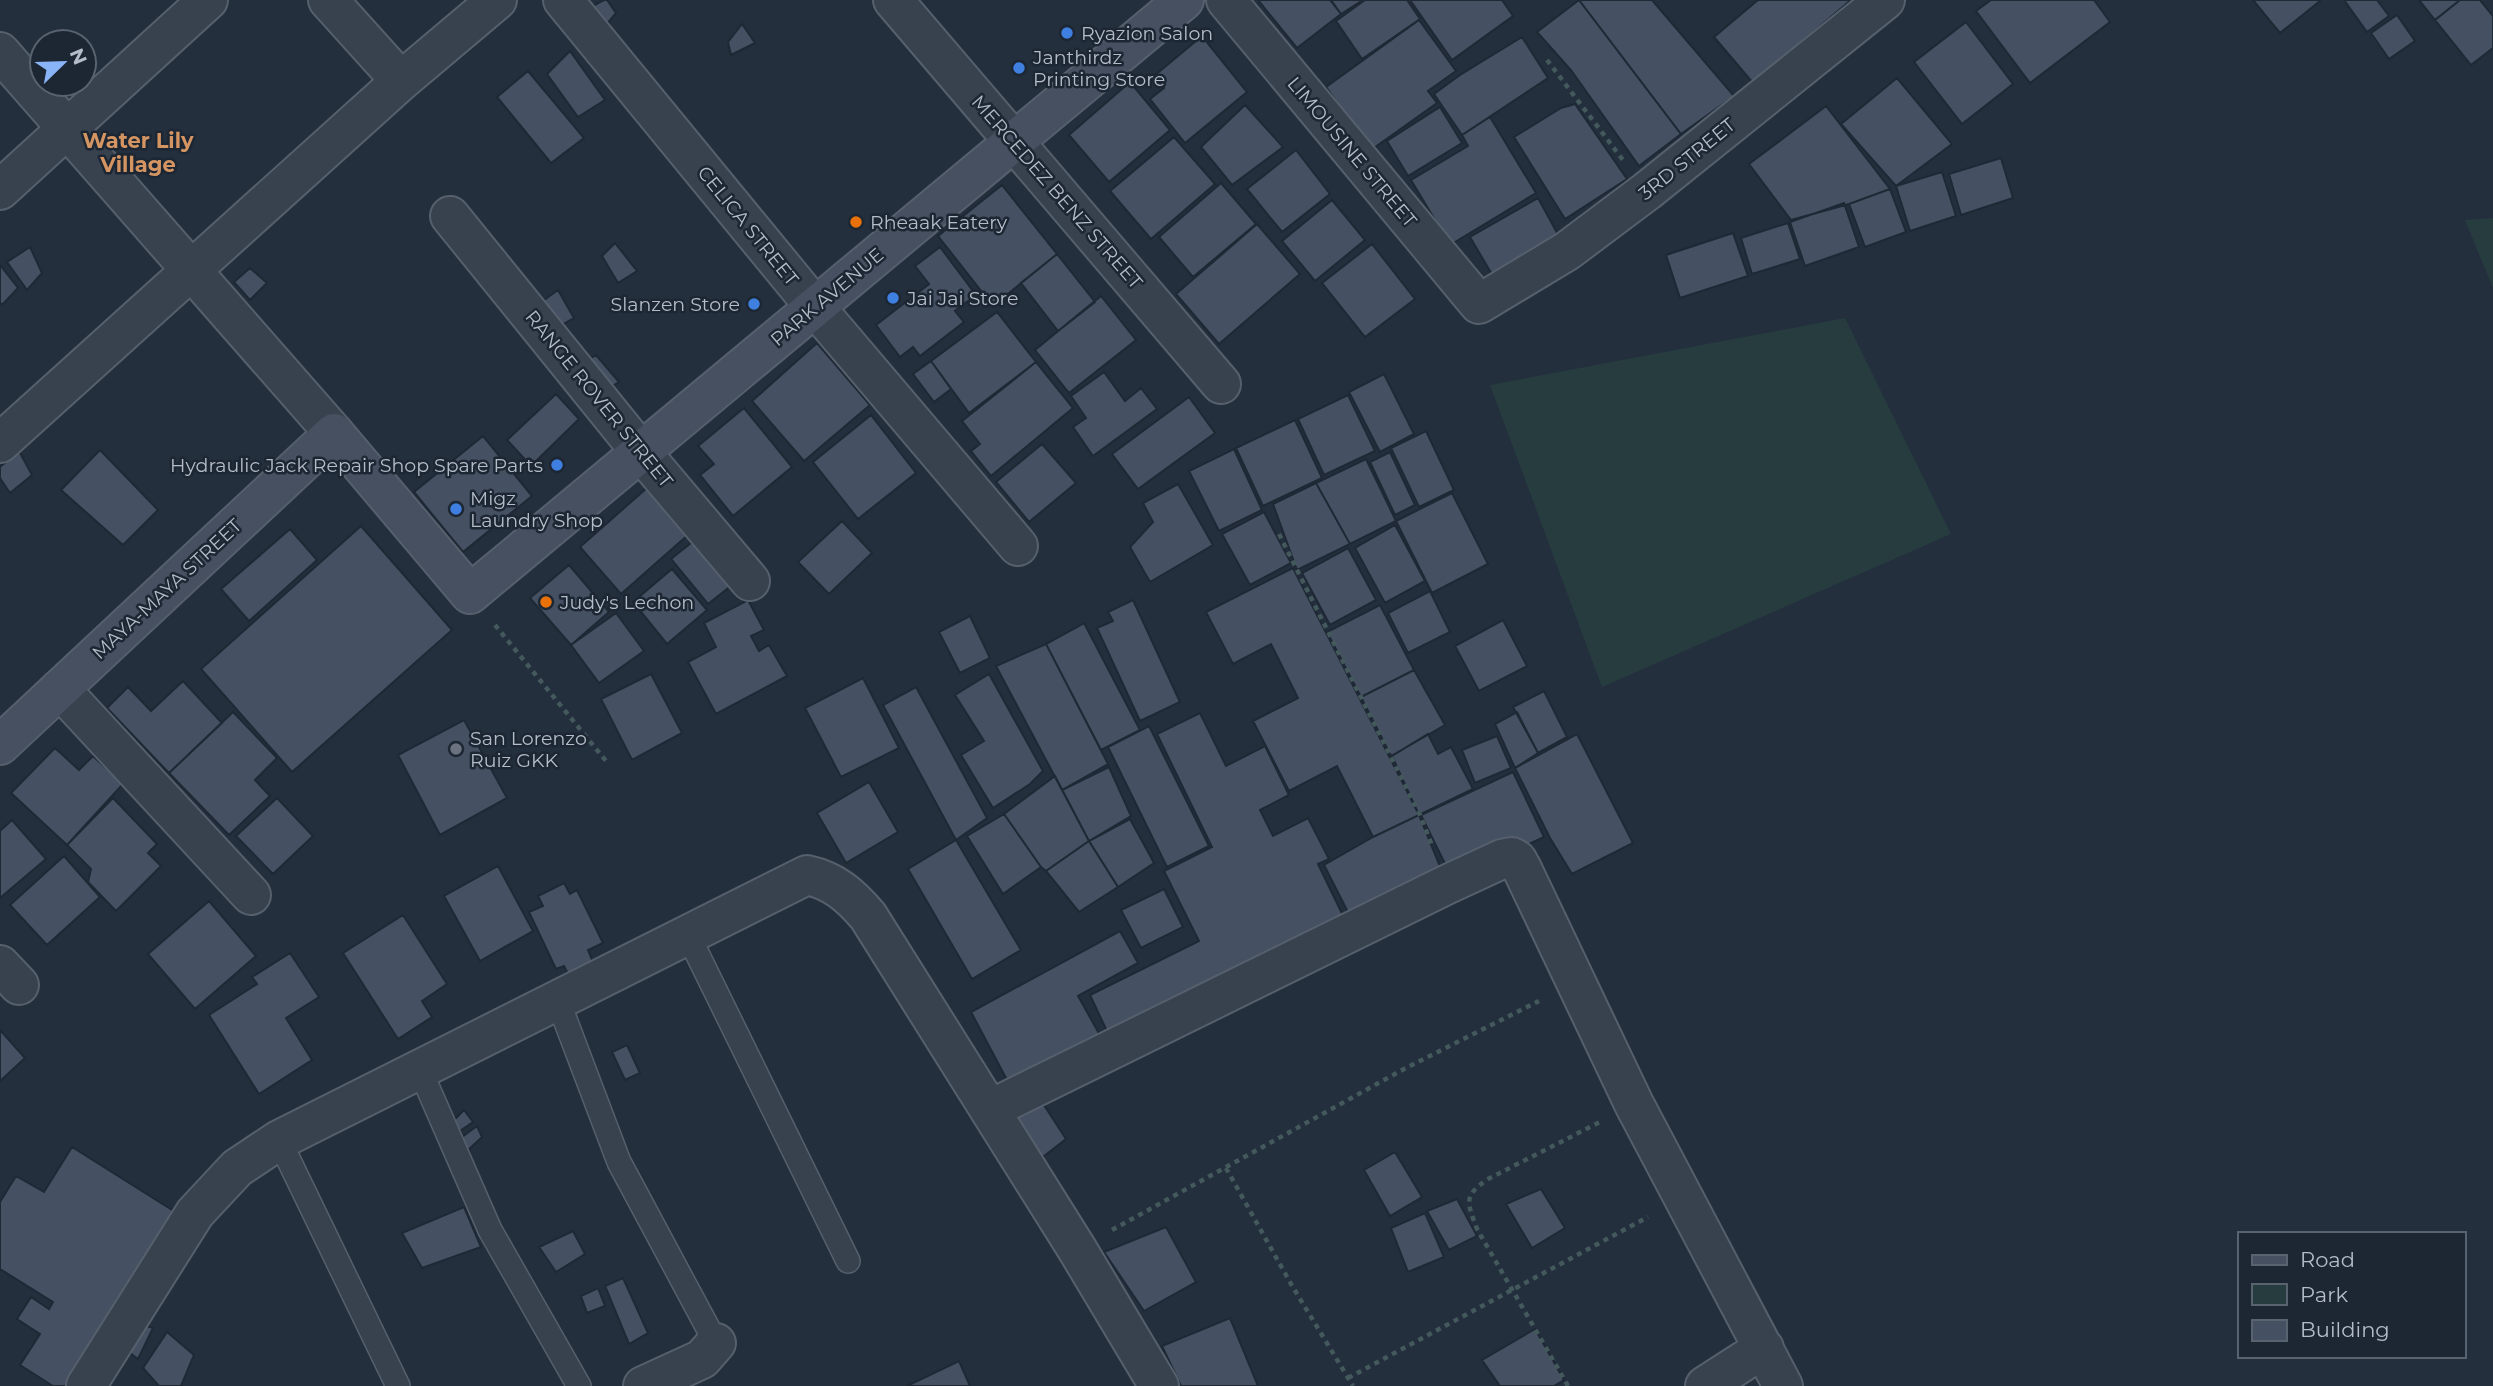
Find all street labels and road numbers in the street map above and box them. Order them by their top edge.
street label: LIMOUSINE STREET [1282,72,1422,232]
street label: MERCEDEZ BENZ STREET [967,91,1147,294]
street label: 3RD STREET [1634,113,1740,205]
street label: CELICA STREET [693,162,803,291]
street label: PARK AVENUE [766,243,888,351]
street label: RANGE ROVER STREET [520,306,678,492]
street label: MAYA-MAYA STREET [88,514,246,664]

